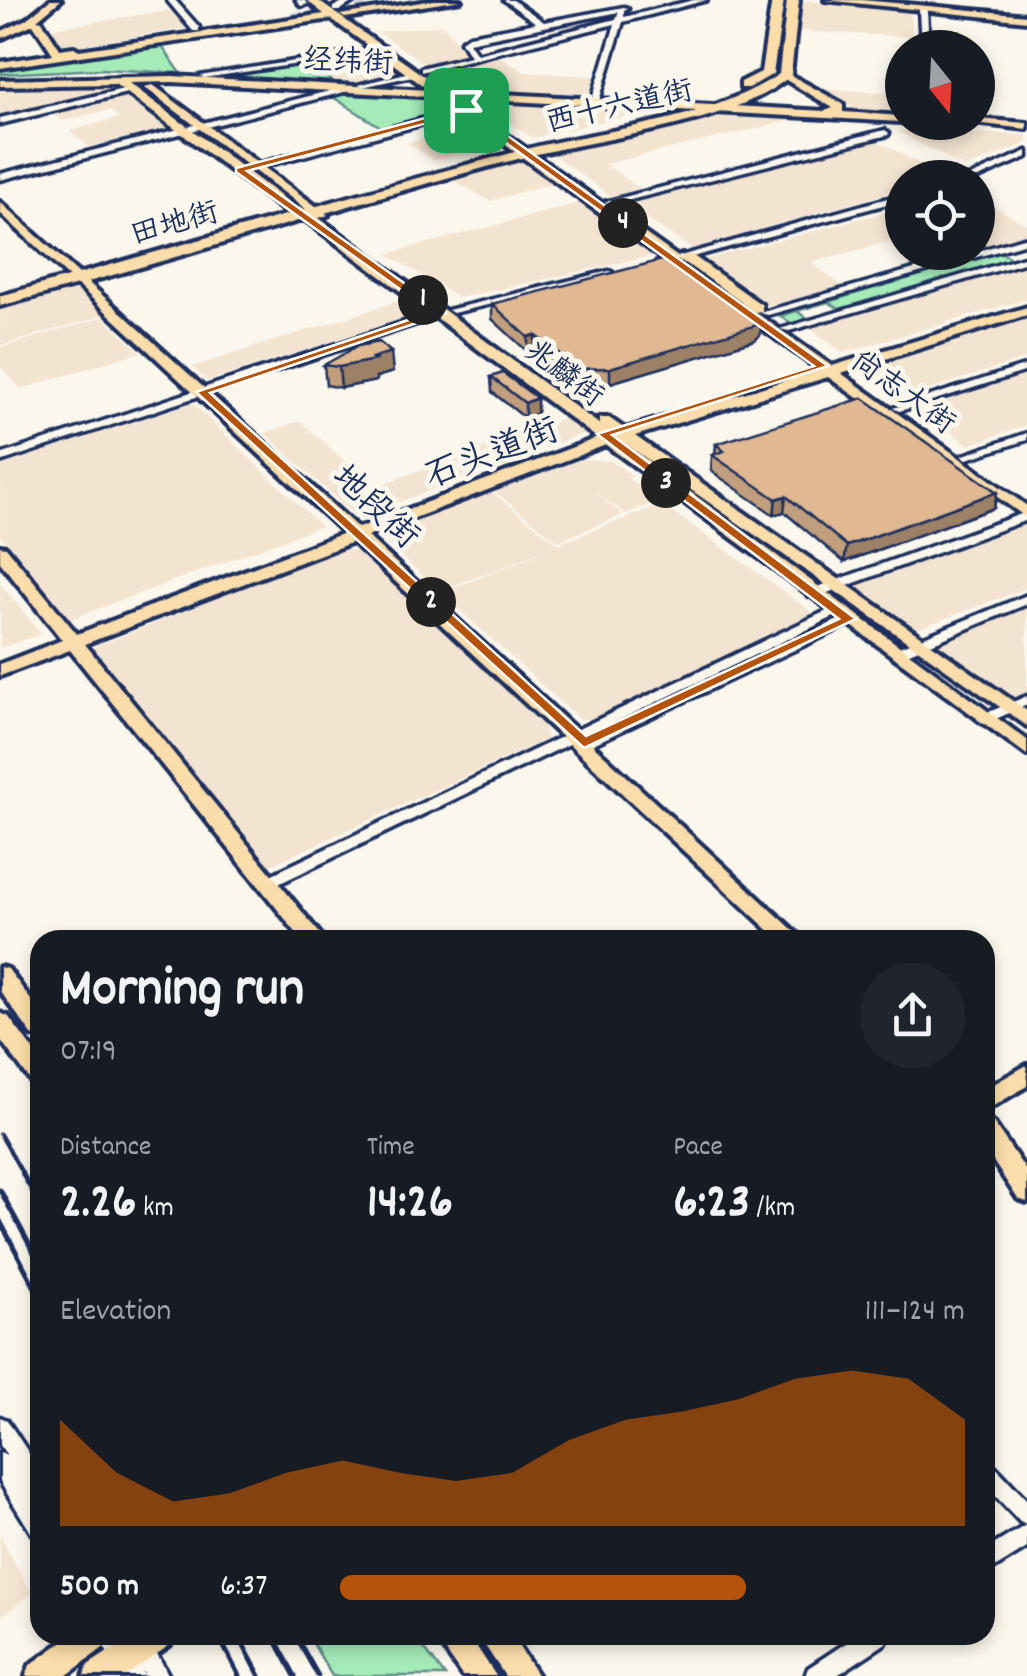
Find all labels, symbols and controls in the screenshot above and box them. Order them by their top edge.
north arrow [885,30,995,140]
map controls [885,30,995,270]
street label: 经纬街 [302,41,394,88]
pin [424,68,509,153]
street label: 西十六道街 [542,72,698,147]
icon: arrive [439,83,494,138]
button: locate [885,160,995,270]
street label: 田地街 [126,193,224,259]
pin: 4 [598,198,648,248]
text: 4 [617,203,629,243]
pin: 1 [398,275,448,325]
text: 1 [420,280,426,320]
street label: 兆麟街 [513,331,611,420]
street label: 尚志大街 [840,342,963,447]
street label: 石头道街 [418,407,567,504]
street label: 地段街 [318,455,429,563]
pin: 3 [641,458,691,508]
text: 3 [660,463,672,503]
pin: 2 [406,577,456,627]
text: 2 [425,582,437,622]
text: Morning run [60,953,304,1032]
button: share [860,963,965,1068]
text: 07:19 [60,1030,117,1076]
text: Distance [60,1129,151,1169]
text: Time [367,1129,415,1169]
text: Pace [673,1129,723,1169]
text: 2.26 [60,1169,137,1241]
text: 14:26 [367,1169,453,1241]
text: 6:23 [673,1169,750,1241]
text: km [137,1190,174,1230]
text: /km [750,1190,795,1230]
text: Elevation [60,1290,171,1336]
text: 111–124 m [865,1290,965,1336]
text: 500 m [60,1565,139,1611]
text: 6:37 [220,1565,267,1611]

